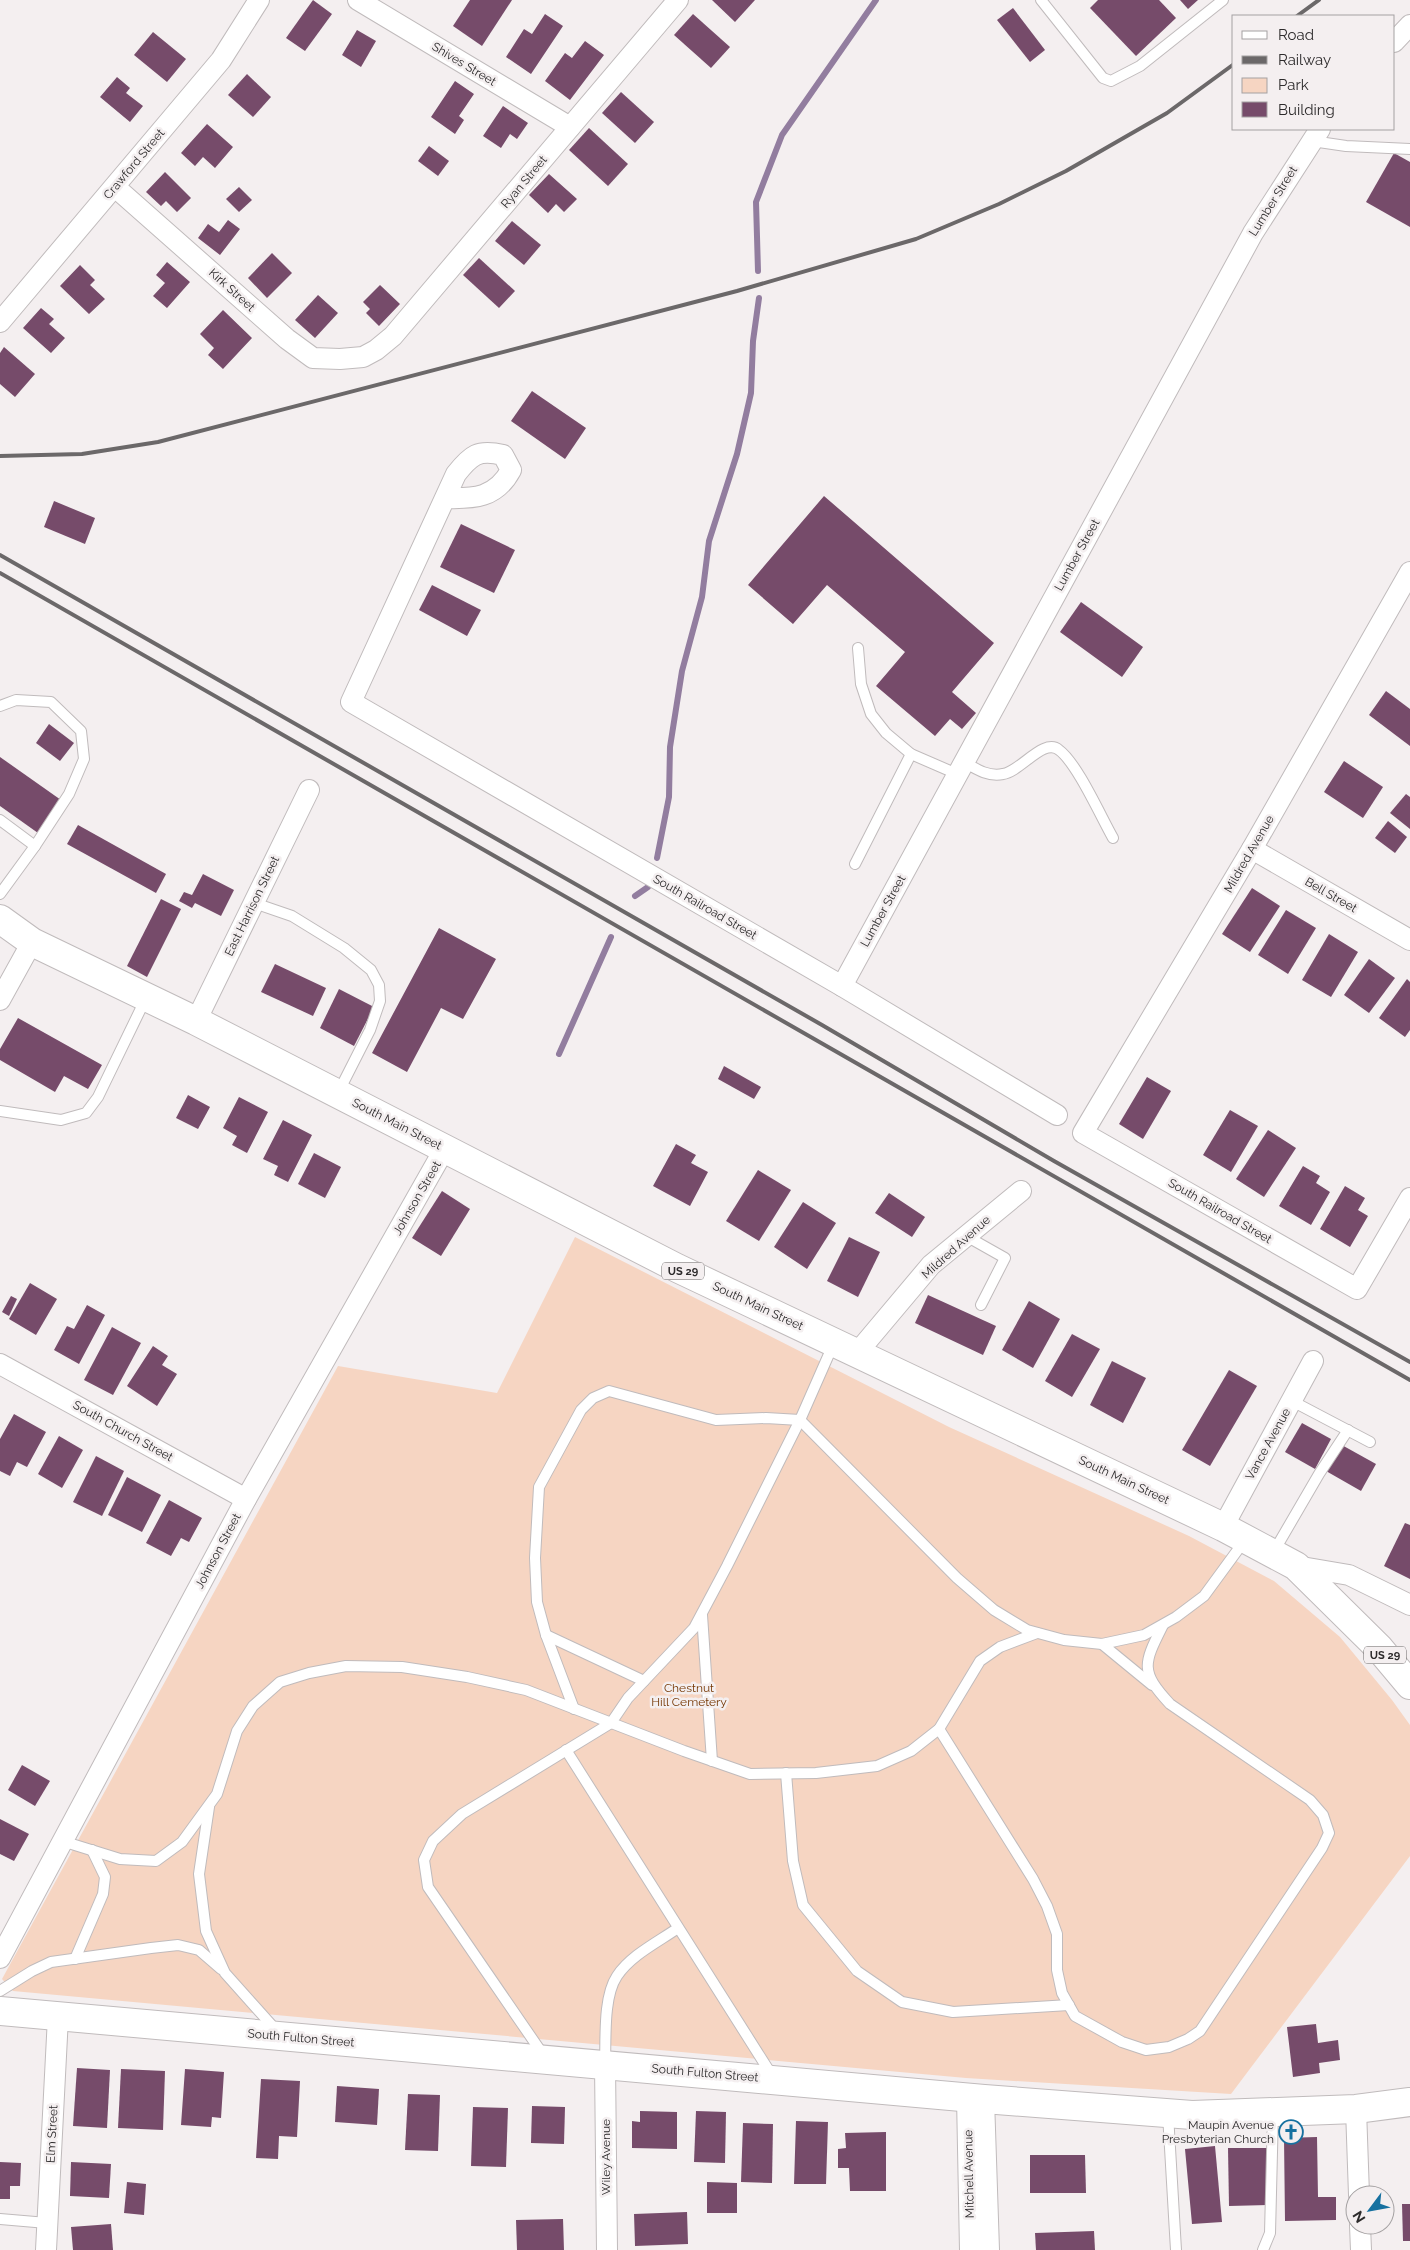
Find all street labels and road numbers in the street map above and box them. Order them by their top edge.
street label: Shives Street [429,39,499,89]
street label: Crawford Street [101,126,167,202]
street label: Ryan Street [498,153,550,211]
street label: Lumber Street [1246,163,1300,239]
street label: Kirk Street [206,266,258,314]
street label: Lumber Street [1052,517,1102,593]
street label: Mildred Avenue [1221,813,1277,895]
street label: East Harrison Street [222,854,282,958]
street label: South Railroad Street [651,872,759,942]
street label: Lumber Street [858,873,908,949]
street label: Bell Street [1303,875,1359,915]
street label: South Main Street [350,1095,444,1153]
street label: Johnson Street [390,1159,444,1237]
street label: South Railroad Street [1166,1176,1274,1246]
street label: Mildred Avenue [919,1213,993,1281]
road number: US 29 [662,1262,704,1280]
street label: South Main Street [710,1279,806,1333]
street label: South Church Street [71,1398,175,1464]
street label: Vance Avenue [1243,1406,1293,1482]
street label: South Main Street [1076,1453,1172,1507]
street label: Johnson Street [192,1511,244,1591]
road number: US 29 [1364,1646,1406,1664]
street label: South Fulton Street [247,2026,355,2050]
street label: South Fulton Street [651,2061,759,2085]
street label: Elm Street [43,2105,61,2163]
street label: Wiley Avenue [599,2119,613,2195]
street label: Mitchell Avenue [961,2130,977,2218]

